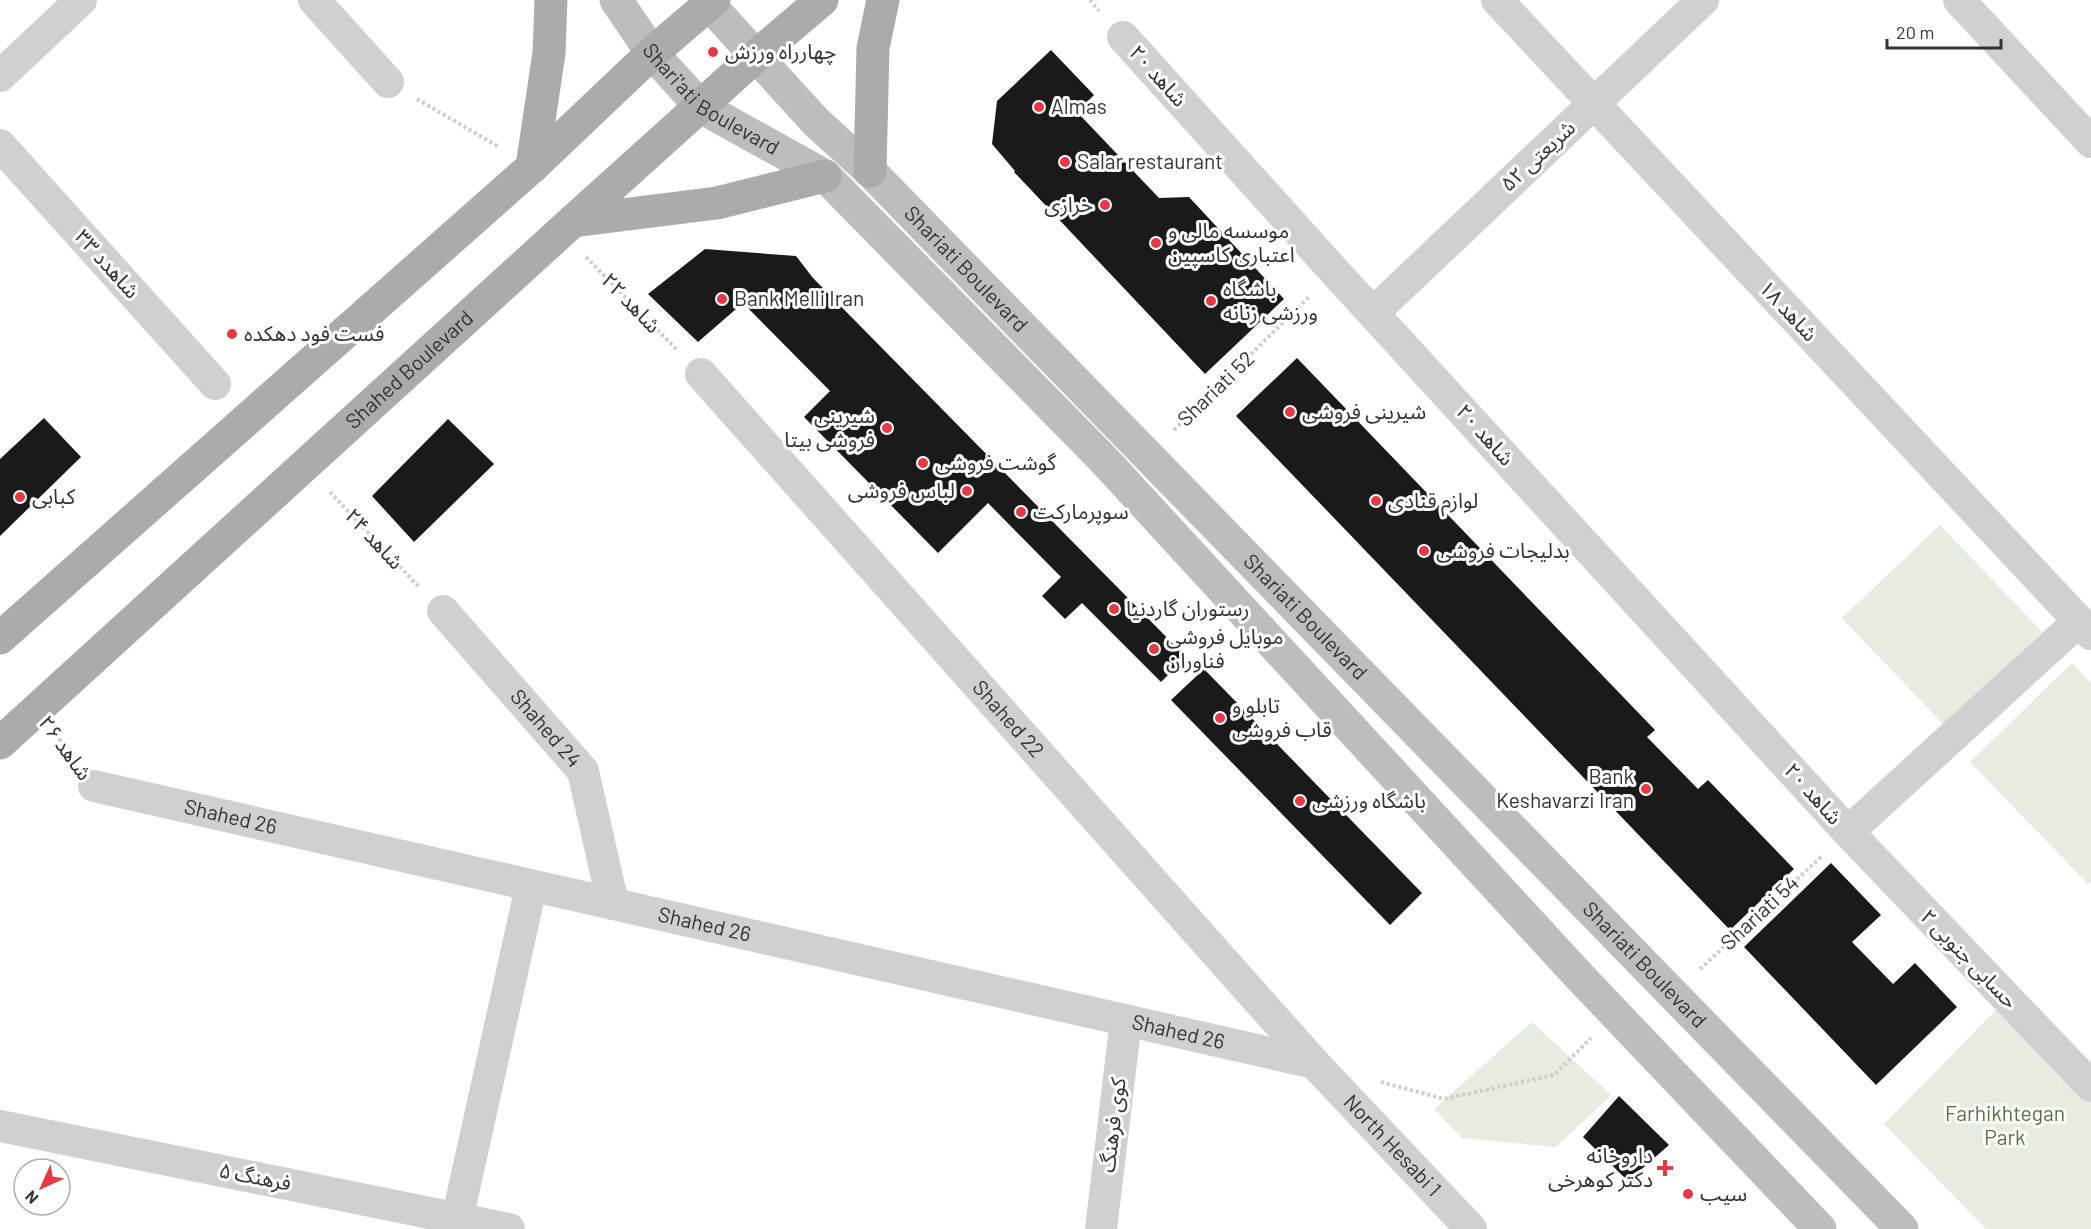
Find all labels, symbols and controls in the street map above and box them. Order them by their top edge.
scale bar [1887,12,2001,50]
text: 20 m [1896,21,1934,43]
street label: Shari'ati Boulevard [638,38,784,159]
place label: چهارراه ورزش [725,38,836,65]
street label: شاهد ۲۰ [1125,39,1193,111]
marker: چهارراه ورزش [706,45,720,59]
place label: Almas [1051,93,1107,118]
marker: Almas [1032,100,1046,114]
street label: شریعتی ۵۲ [1494,114,1580,196]
place label: Salar restaurant [1077,148,1223,173]
marker: Salar restaurant [1058,155,1072,169]
place label: خرازی [1044,191,1093,217]
marker: خرازی [1098,198,1112,212]
street label: Shariati Boulevard [900,200,1034,336]
place label: موسسه مالی و اعتباری کاسپین [1168,217,1295,268]
street label: شاهدد ۳۳ [71,223,146,303]
marker: موسسه مالی و اعتباری کاسپین [1149,236,1163,250]
street label: شاهد ۲۲ [597,267,667,337]
street label: شاهد ۱۸ [1755,274,1823,346]
place label: باشگاه ورزشی زنانه [1223,275,1318,325]
place label: Bank Melli Iran [734,285,864,310]
marker: Bank Melli Iran [715,292,729,306]
marker: باشگاه ورزشی زنانه [1204,294,1218,308]
street label: Shahed Boulevard [340,304,477,433]
place label: فست فود دهکده [244,320,384,346]
marker: فست فود دهکده [225,327,239,341]
street label: Shariati 52 [1171,345,1259,431]
place label: شیرینی فروشی [1302,398,1426,424]
street label: شاهد ۲۰ [1452,398,1520,470]
place label: شیرینی فروشی بیتا [784,402,875,452]
marker: شیرینی فروشی [1283,405,1297,419]
marker: شیرینی فروشی بیتا [880,421,894,435]
place label: گوشت فروشی [935,449,1057,475]
marker: گوشت فروشی [916,456,930,470]
place label: لباس فروشی [848,477,955,503]
place label: کبابی [32,483,75,509]
marker: لباس فروشی [960,484,974,498]
place label: لوازم قنادی [1388,487,1478,517]
marker: کبابی [13,490,27,504]
marker: لوازم قنادی [1369,494,1383,508]
place label: سوپرمارکت [1033,498,1129,525]
street label: شاهد ۲۴ [341,502,409,574]
marker: سوپرمارکت [1014,505,1028,519]
place label: بدلیجات فروشی [1436,537,1570,563]
marker: بدلیجات فروشی [1417,544,1431,558]
street label: Shariati Boulevard [1239,548,1373,684]
place label: رستوران گاردنیا [1126,595,1250,621]
marker: رستوران گاردنیا [1107,602,1121,616]
place label: موبایل فروشی فناوران [1166,623,1284,673]
marker: موبایل فروشی فناوران [1147,642,1161,656]
street label: Shahed 22 [968,674,1050,762]
street label: Shahed 24 [506,683,588,771]
place label: تابلو و قاب فروشی [1232,692,1332,742]
street label: شاهد ۲۶ [34,710,98,784]
marker: تابلو و قاب فروشی [1213,711,1227,725]
street label: شاهد ۲۰ [1780,757,1848,829]
place label: Bank Keshavarzi Iran [1496,763,1634,812]
marker: Bank Keshavarzi Iran [1639,782,1653,796]
place label: باشگاه ورزشی [1312,787,1426,813]
street label: Shahed 26 [182,793,280,838]
marker: باشگاه ورزشی [1293,794,1307,808]
street label: Shariati 54 [1715,870,1803,954]
street label: Shariati Boulevard [1579,896,1713,1032]
street label: Shahed 26 [656,900,754,946]
street label: حسابی جنوبی ۲ [1916,903,2024,1014]
street label: Shahed 26 [1130,1008,1228,1053]
street label: کوی فرهنگ [1093,1076,1131,1174]
street label: North Hesabi 1 [1339,1089,1447,1201]
park label: Farhikhtegan Park [1945,1100,2065,1149]
place label: داروخانه دکتر کوهرخی [1548,1142,1653,1192]
street label: فرهنگ ۵ [217,1156,293,1196]
north arrow [12,1157,72,1217]
marker: داروخانه دکتر کوهرخی [1658,1161,1672,1175]
place label: سیب [1700,1180,1747,1205]
text: N [21,1187,42,1208]
marker: سیب [1681,1187,1695,1201]

